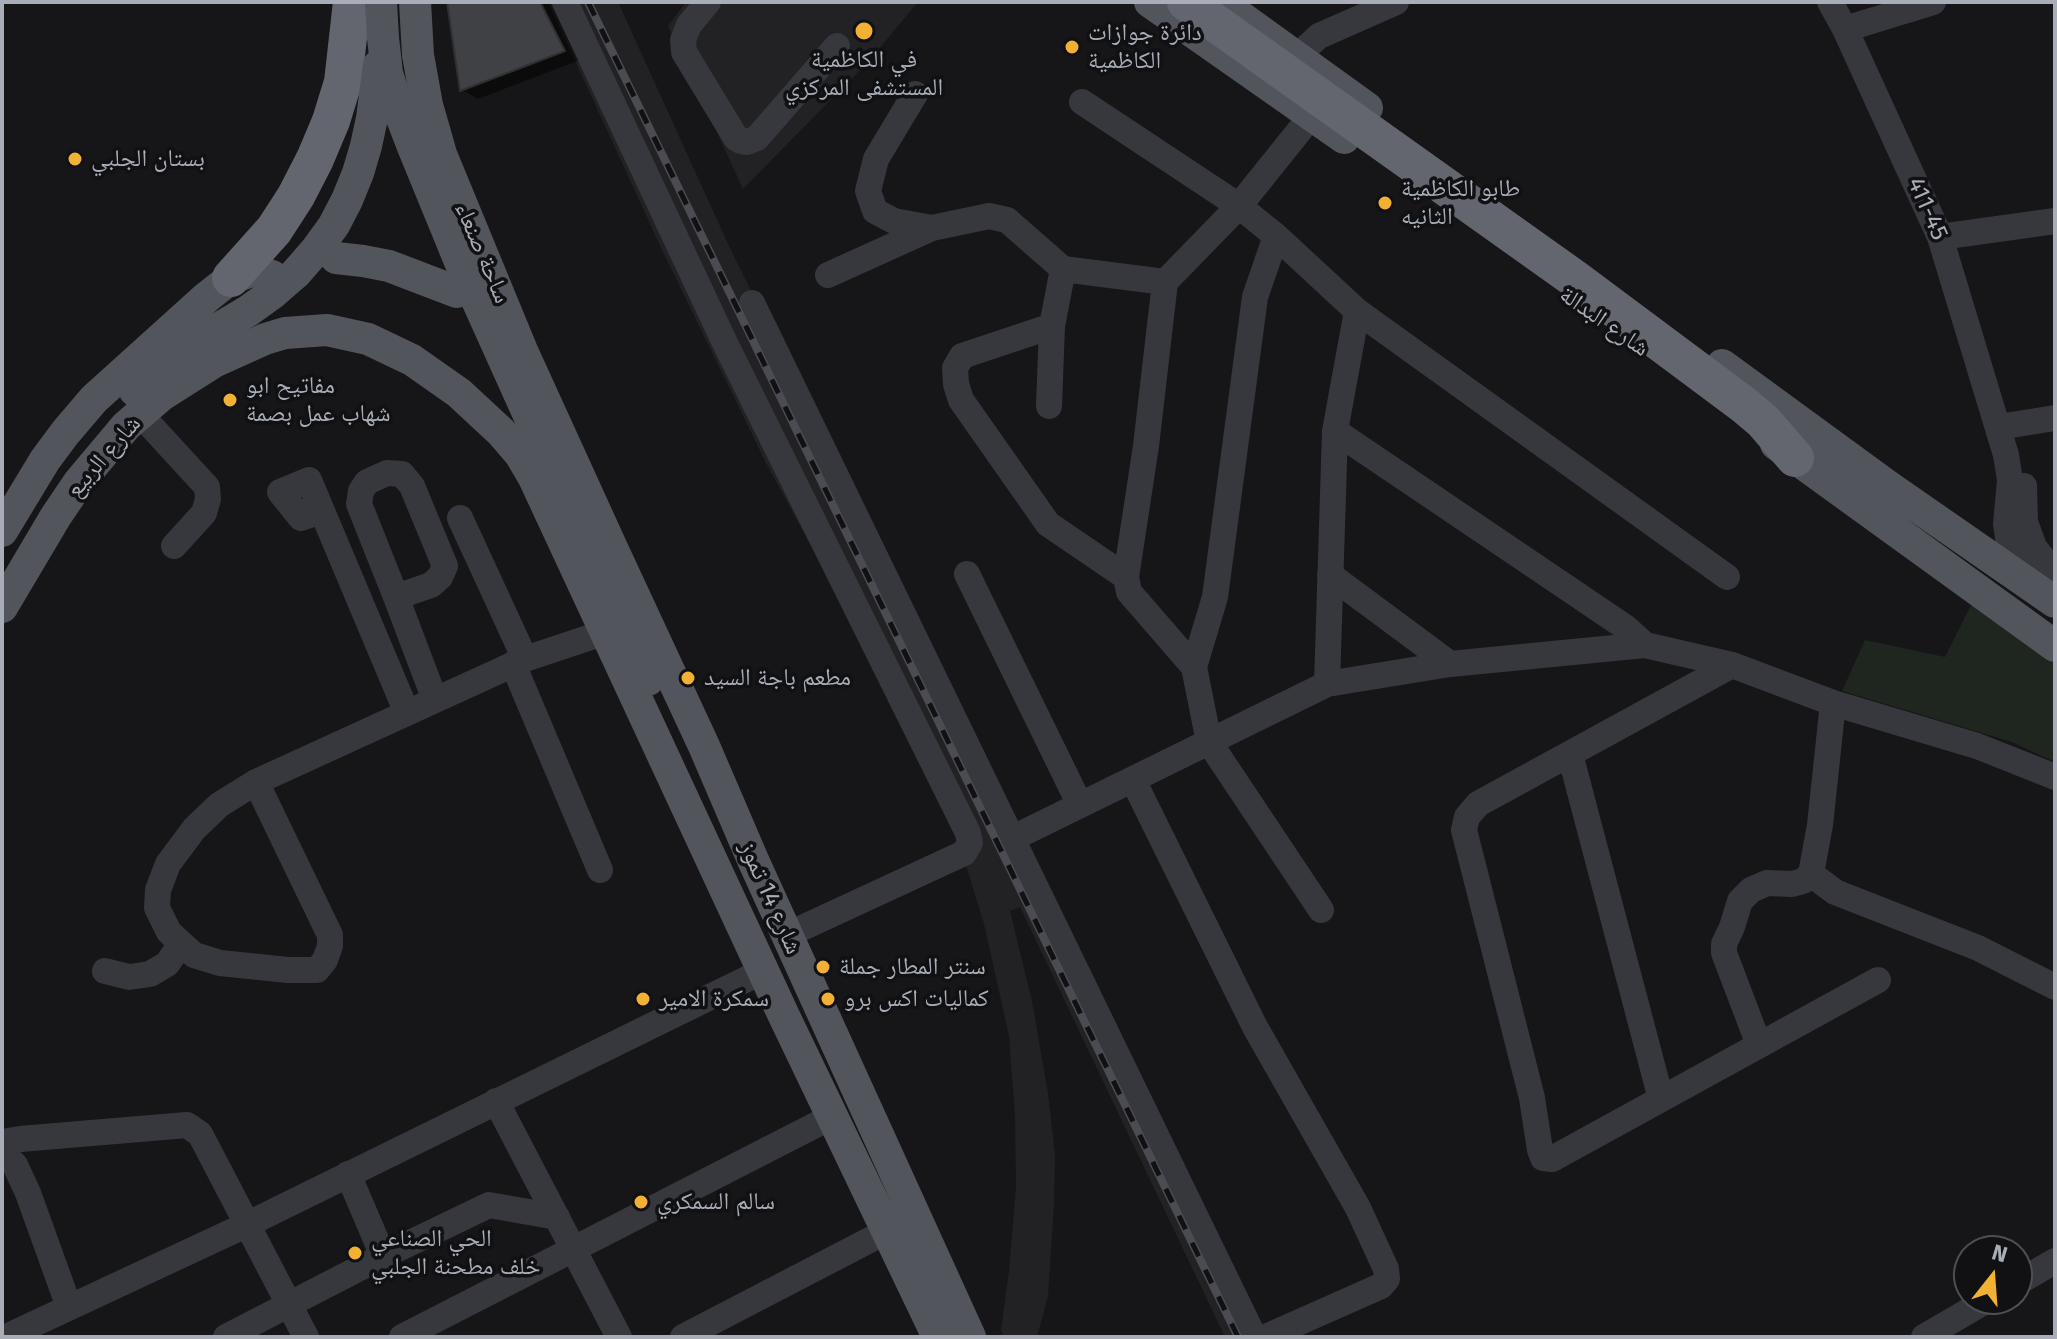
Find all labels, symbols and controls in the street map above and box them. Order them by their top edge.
place label: دائرة جوازات الكاظمية [1088,19,1202,75]
marker: في الكاظمية المستشفى المركزي [853,20,875,42]
marker: دائرة جوازات الكاظمية [1063,38,1081,56]
place label: في الكاظمية المستشفى المركزي [785,46,943,102]
place label: بستان الجلبي [91,145,205,173]
marker: بستان الجلبي [66,150,84,168]
street label: 411-45 [1900,173,1954,245]
place label: طابو الكاظمية الثانيه [1401,175,1520,231]
marker: طابو الكاظمية الثانيه [1376,194,1394,212]
street label: ساحة صنعاء [448,198,516,308]
street label: شارع البدالة [1554,281,1654,363]
place label: مفاتيح ابو شهاب عمل بصمة [246,372,391,428]
marker: مفاتيح ابو شهاب عمل بصمة [221,391,239,409]
street label: شارع الربيع [61,410,147,504]
place label: مطعم باجة السيد [704,664,851,692]
marker: مطعم باجة السيد [679,669,697,687]
street label: شارع 14 تموز [732,837,808,959]
place label: سنتر المطار جملة [839,953,986,981]
marker: سنتر المطار جملة [814,958,832,976]
place label: سمكرة الامير [659,985,769,1013]
place label: كماليات اكس برو [844,985,989,1013]
marker: سمكرة الامير [634,990,652,1008]
marker: كماليات اكس برو [819,990,837,1008]
place label: سالم السمكري [657,1188,775,1216]
marker: سالم السمكري [632,1193,650,1211]
place label: الحي الصناعي خلف مطحنة الجلبي [371,1225,541,1281]
north arrow [1953,1235,2033,1315]
text: N [1989,1238,2011,1269]
marker: الحي الصناعي خلف مطحنة الجلبي [346,1244,364,1262]

